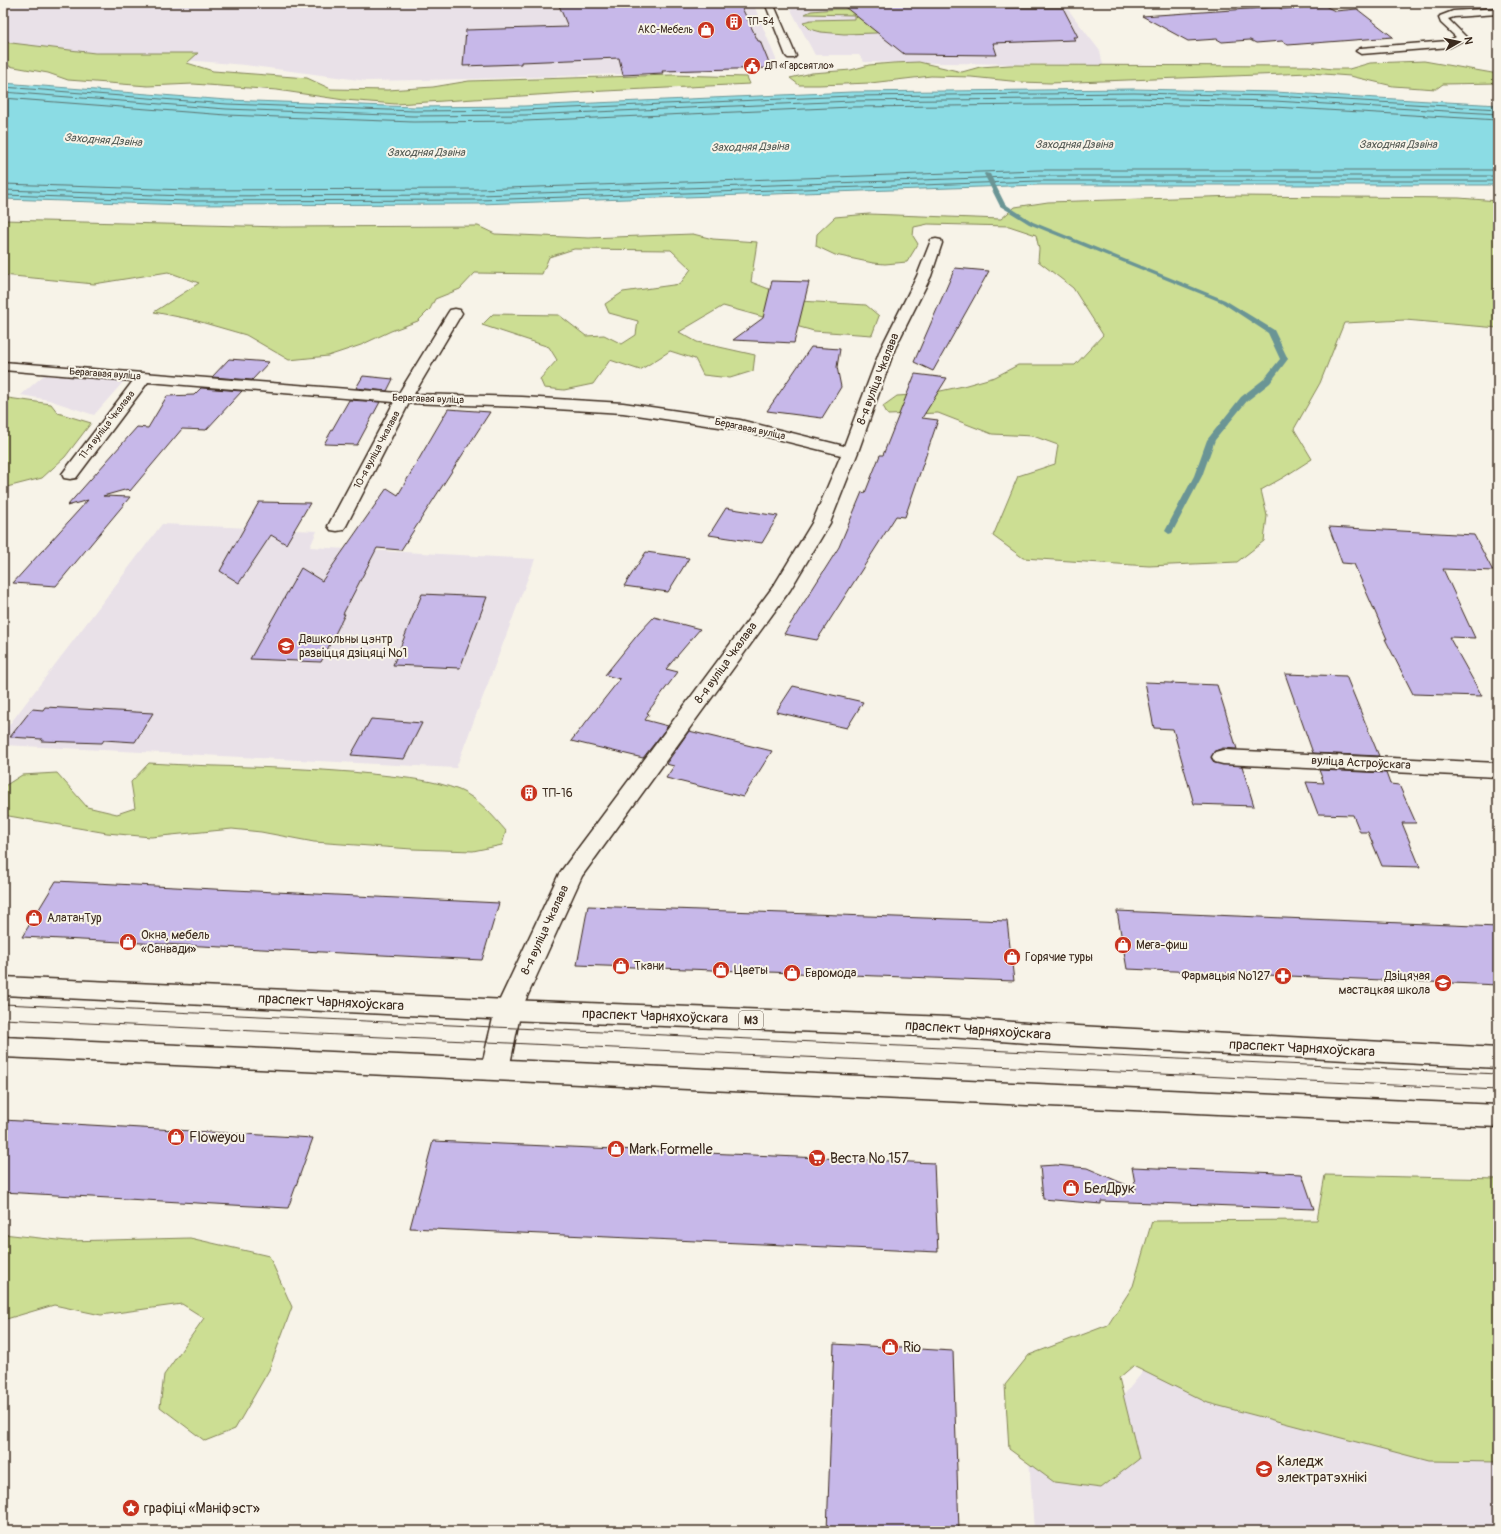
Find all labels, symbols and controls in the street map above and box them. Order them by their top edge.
building icon: ТП-54 [724,12,744,32]
place label: ТП-54 [747,16,774,28]
shop icon: АКС-Мебель [696,20,716,40]
north arrow [1439,22,1479,62]
place label: АКС-Мебель [638,24,693,36]
text: N [1461,36,1475,46]
public building icon: ДП «Гарсвятло» [742,56,762,76]
place label: ДП «Гарсвятло» [764,60,834,72]
water label: Заходняя Дзвіна [64,131,143,149]
water label: Заходняя Дзвіна [1035,138,1114,151]
water label: Заходняя Дзвіна [1359,138,1438,151]
water label: Заходняя Дзвіна [711,140,790,154]
water label: Заходняя Дзвіна [387,146,466,159]
street label: 8-я вуліца Чкалава [854,331,903,427]
street label: Берагавая вуліца [69,366,142,383]
street label: 11-я вуліца Чкалава [77,388,138,462]
street label: Берагавая вуліца [392,392,465,406]
street label: 10-я вуліца Чкалава [351,409,403,491]
street label: Берагавая вуліца [714,416,787,442]
street label: 8-я вуліца Чкалава [691,619,761,707]
place label: Дашкольны цэнтр развіцця дзіцяці №1 [298,632,407,661]
school or university icon: Дашкольны цэнтр развіцця дзіцяці №1 [276,636,296,656]
street label: вуліца Астроўскага [1311,753,1412,773]
building icon: ТП-16 [519,783,539,803]
place label: ТП-16 [542,786,573,801]
street label: 8-я вуліца Чкалава [518,883,572,977]
shop icon: АлатанТур [24,908,44,928]
place label: АлатанТур [47,911,102,926]
place label: Окна, мебель «Санвади» [141,928,210,957]
shop icon: Окна, мебель «Санвади» [118,932,138,952]
shop icon: Мега-фиш [1113,935,1133,955]
place label: Мега-фиш [1136,938,1188,953]
shop icon: Горячие туры [1002,947,1022,967]
place label: Горячие туры [1025,950,1093,965]
shop icon: Ткани [611,956,631,976]
place label: Ткани [634,959,664,974]
shop icon: Цветы [711,960,731,980]
place label: Цветы [734,963,768,978]
shop icon: Евромода [782,963,802,983]
place label: Евромода [805,966,857,981]
pharmacy icon: Фармацыя №127 [1273,966,1293,986]
place label: Фармацыя №127 [1181,969,1271,984]
place label: Дзіцячая мастацкая школа [1338,969,1430,998]
school or university icon: Дзіцячая мастацкая школа [1433,973,1453,993]
street label: праспект Чарняхоўскага [257,990,405,1014]
street label: праспект Чарняхоўскага [582,1005,728,1027]
road number: М3 [739,1011,763,1029]
street label: праспект Чарняхоўскага [904,1016,1052,1044]
street label: праспект Чарняхоўскага [1228,1036,1376,1060]
shop icon: Floweyou [166,1127,186,1147]
place label: Floweyou [189,1129,245,1146]
shop icon: Mark Formelle [606,1139,626,1159]
place label: Mark Formelle [629,1141,713,1158]
supermarket icon: Веста № 157 [807,1148,827,1168]
place label: Веста № 157 [830,1150,909,1167]
shop icon: БелДрук [1061,1178,1081,1198]
place label: БелДрук [1084,1180,1135,1197]
shop icon: Rio [880,1337,900,1357]
place label: Rio [903,1339,922,1356]
place label: Каледж электратэхнікі [1277,1453,1367,1486]
school or university icon: Каледж электратэхнікі [1254,1459,1274,1479]
place icon: графіці «Маніфэст» [121,1498,141,1518]
place label: графіці «Маніфэст» [144,1500,260,1517]

